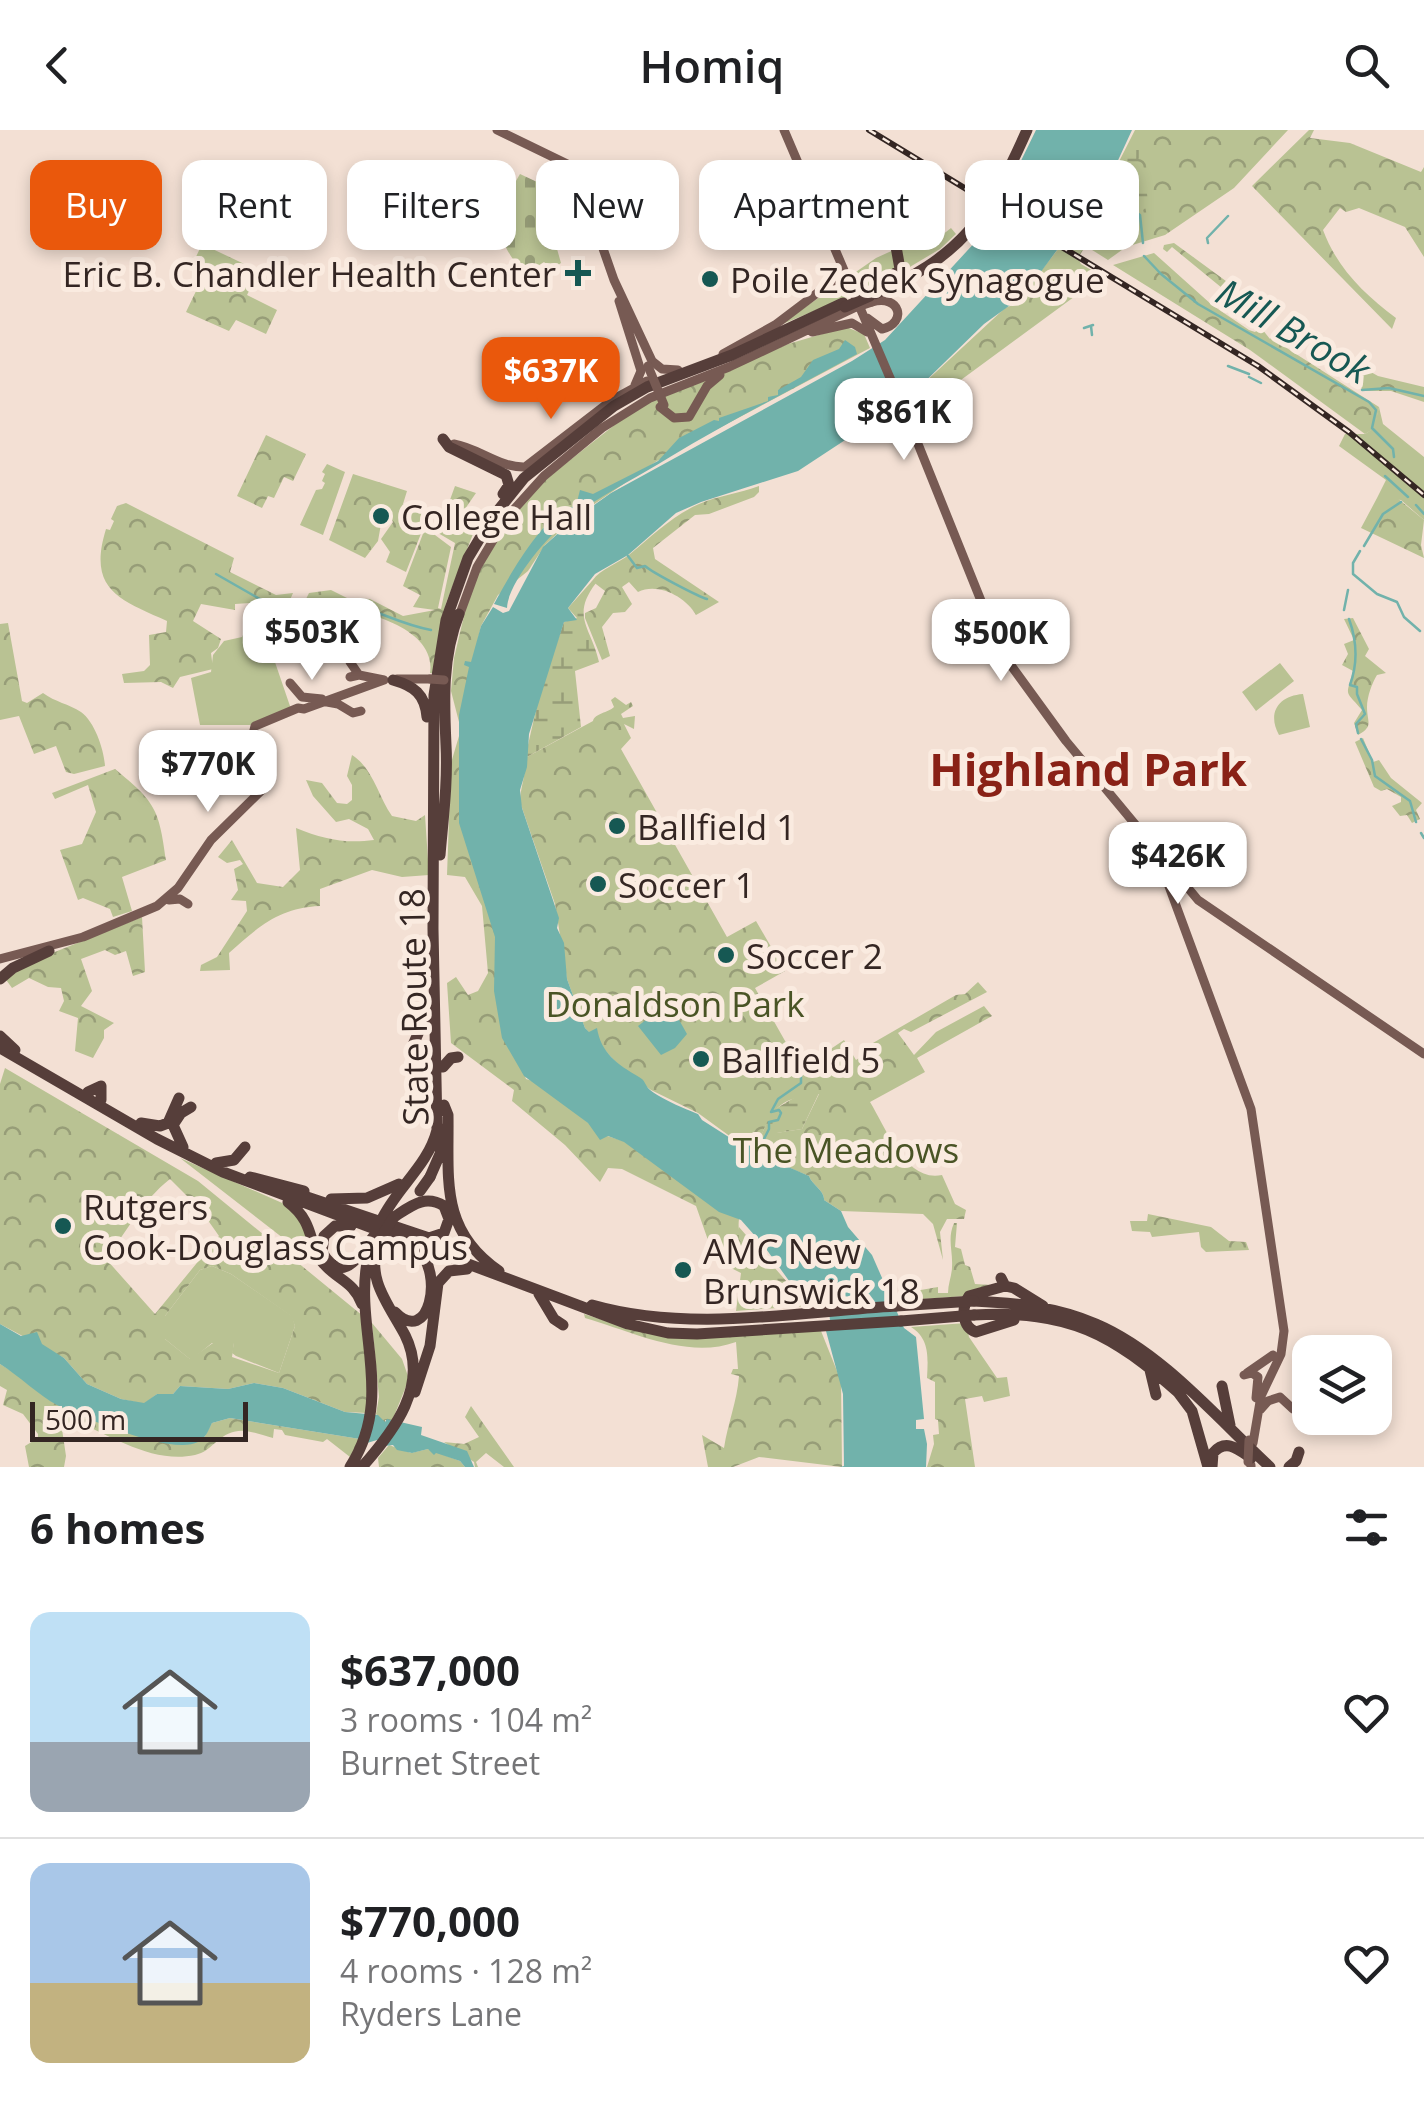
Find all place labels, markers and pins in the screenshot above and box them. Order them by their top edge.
place label: Eric B. Chandler Health Center [63,250,556,297]
place label: Poile Zedek Synagogue [730,256,1105,303]
marker: Eric B. Chandler Health Center [565,260,591,286]
marker: Poile Zedek Synagogue [699,268,721,290]
pin: $637K [481,337,621,422]
pin: $861K [834,378,974,463]
place label: College Hall [401,493,592,540]
marker: College Hall [370,505,392,527]
pin: $503K [242,598,382,683]
pin: $500K [931,599,1071,684]
pin: $770K [138,730,278,815]
place label: Ballfield 1 [637,803,796,850]
marker: Ballfield 1 [606,815,628,837]
pin: $426K [1108,822,1248,907]
place label: Soccer 1 [618,861,755,908]
marker: Soccer 1 [587,873,609,895]
place label: Soccer 2 [746,932,883,979]
marker: Soccer 2 [715,944,737,966]
place label: Ballfield 5 [721,1036,880,1083]
marker: Ballfield 5 [690,1048,712,1070]
place label: Rutgers Cook-Douglass Campus [83,1183,468,1270]
marker: Rutgers Cook-Douglass Campus [52,1215,74,1237]
place label: AMC New Brunswick 18 [703,1227,920,1314]
marker: AMC New Brunswick 18 [672,1259,694,1281]

